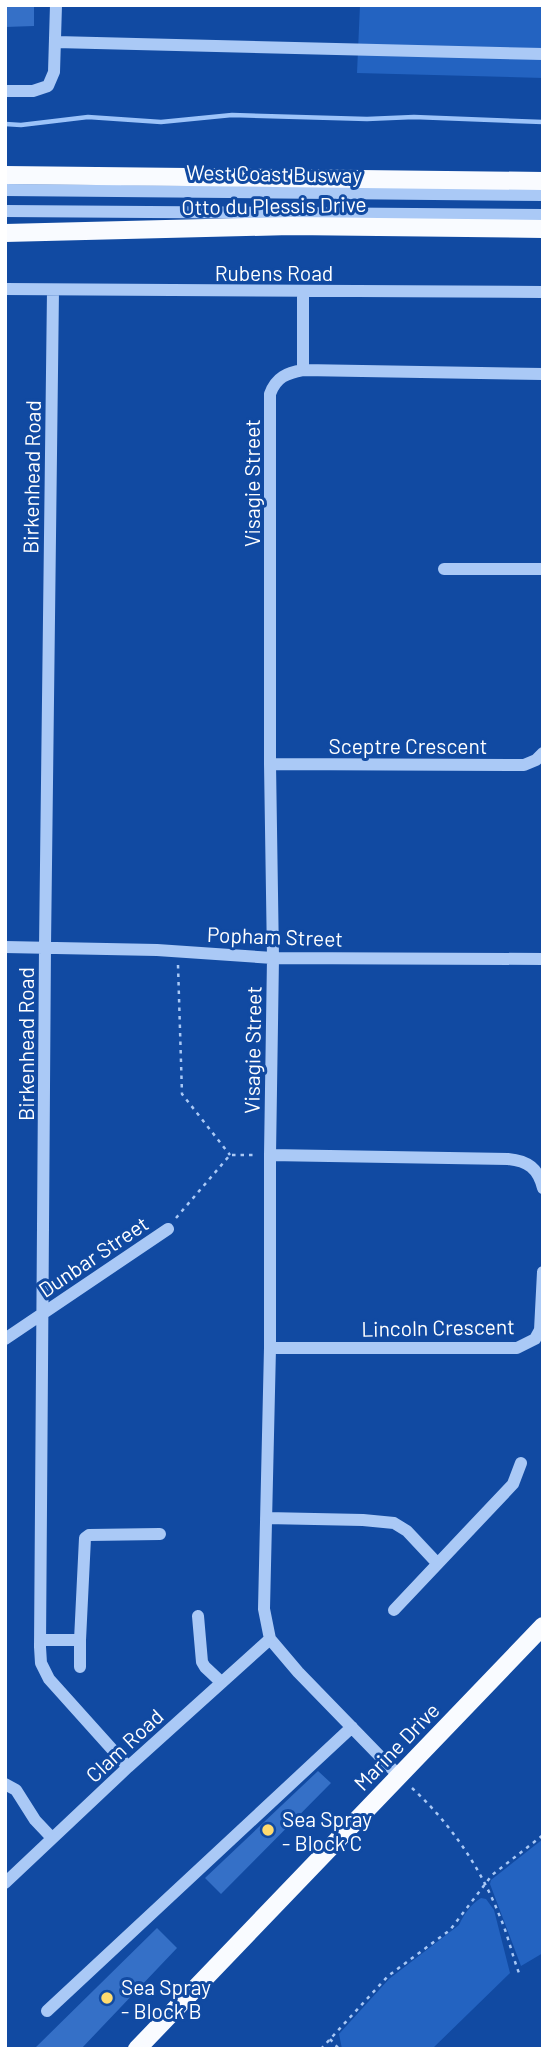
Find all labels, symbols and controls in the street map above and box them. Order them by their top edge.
street label: West Coast Busway [186,159,362,187]
street label: Otto du Plessis Drive [181,191,367,219]
street label: Rubens Road [215,260,333,285]
street label: Birkenhead Road [17,400,45,554]
street label: Visagie Street [239,419,264,547]
street label: Sceptre Crescent [329,733,487,758]
street label: Popham Street [207,921,343,951]
street label: Birkenhead Road [13,967,38,1121]
street label: Visagie Street [238,986,266,1114]
street label: Dunbar Street [34,1210,152,1302]
street label: Lincoln Crescent [361,1313,515,1341]
street label: Marine Drive [348,1697,444,1795]
street label: Clam Road [80,1703,168,1787]
place label: Sea Spray - Block C [282,1806,372,1855]
marker: Sea Spray - Block C [260,1822,276,1838]
place label: Sea Spray - Block B [121,1974,211,2023]
marker: Sea Spray - Block B [99,1990,115,2006]

